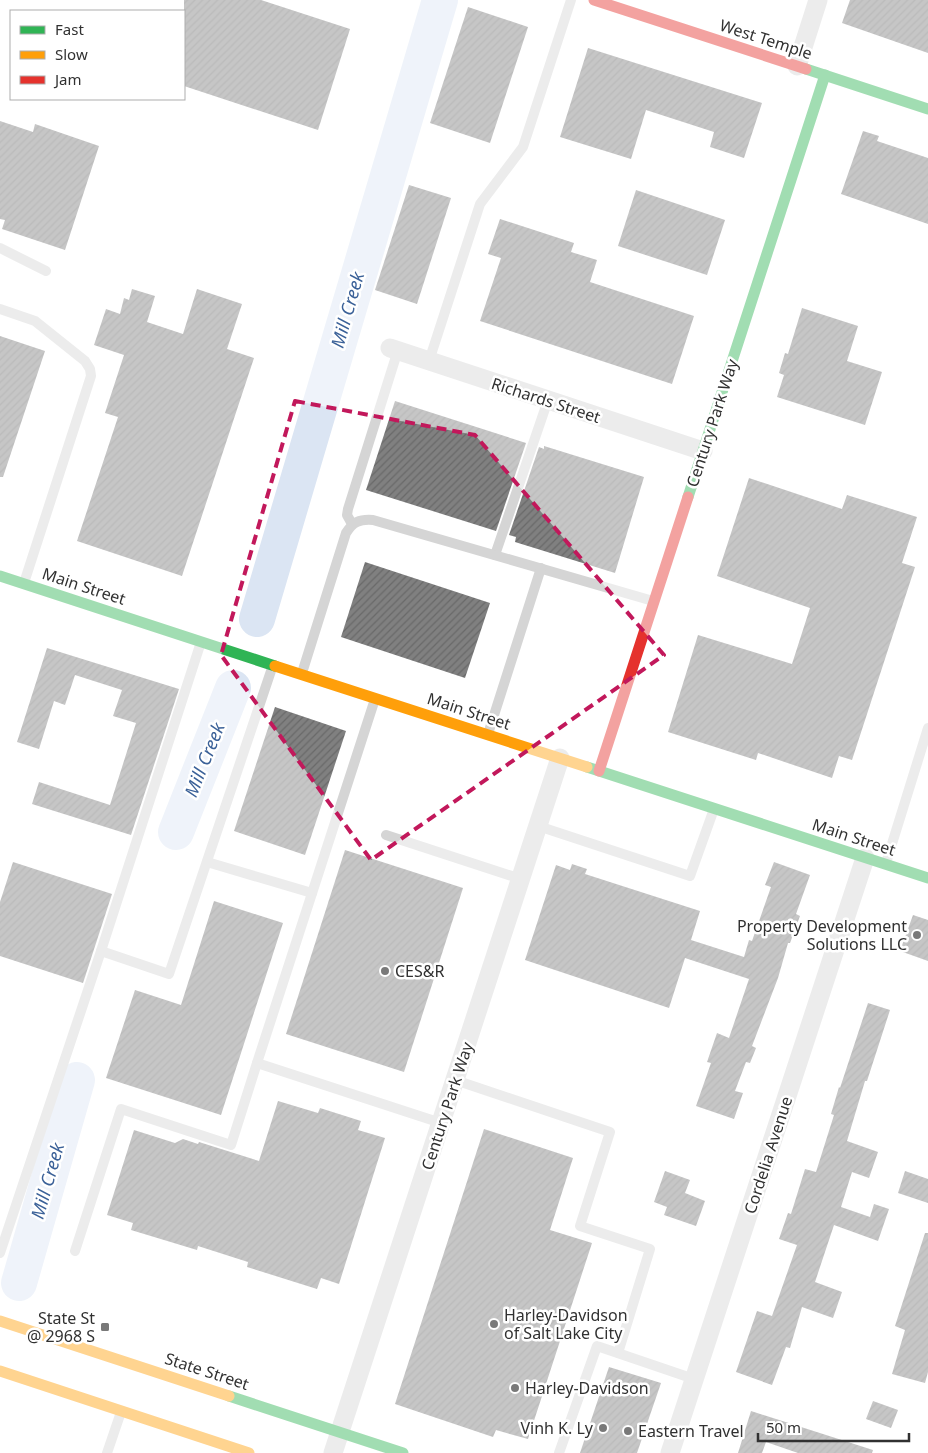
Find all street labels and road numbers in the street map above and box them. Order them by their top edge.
street label: West Temple [717,14,815,64]
street label: Century Park Way [681,355,743,490]
street label: Richards Street [489,372,603,428]
street label: Main Street [40,562,129,610]
street label: Main Street [425,687,514,735]
street label: Main Street [810,813,899,861]
street label: Century Park Way [416,1038,478,1173]
street label: Cordelia Avenue [739,1093,797,1217]
street label: State Street [162,1347,252,1395]

